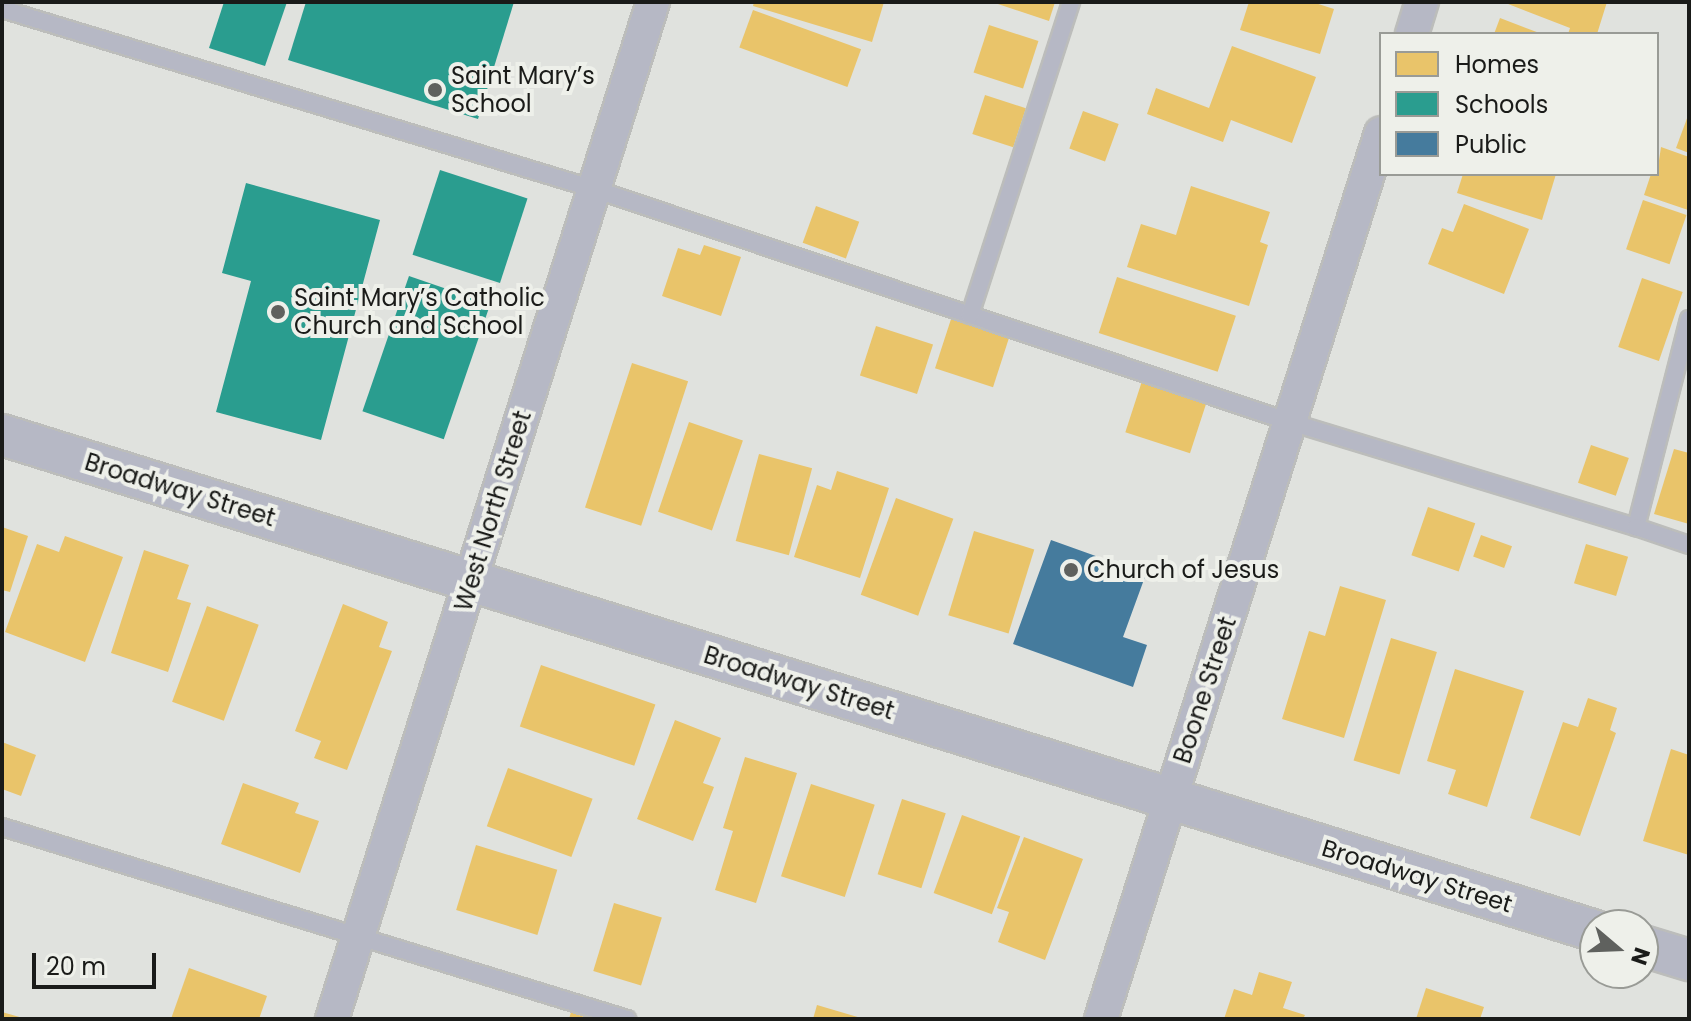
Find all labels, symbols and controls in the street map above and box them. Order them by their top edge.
legend [1379,32,1659,176]
text: Homes [1455,48,1539,81]
place label: Saint Mary’s School [451,62,595,118]
marker: Saint Mary’s School [426,81,444,99]
text: Schools [1455,88,1548,121]
text: Public [1455,128,1527,161]
place label: Saint Mary’s Catholic Church and School [294,284,545,340]
marker: Saint Mary’s Catholic Church and School [269,303,287,321]
street label: West North Street [449,407,537,615]
street label: Broadway Street [81,447,279,533]
place label: Church of Jesus [1087,556,1279,584]
marker: Church of Jesus [1062,561,1080,579]
street label: Boone Street [1168,613,1242,767]
street label: Broadway Street [700,640,898,726]
street label: Broadway Street [1318,833,1516,919]
north arrow [1579,909,1659,989]
scale bar [36,937,160,987]
text: N [1623,943,1658,969]
text: 20 m [46,950,106,983]

